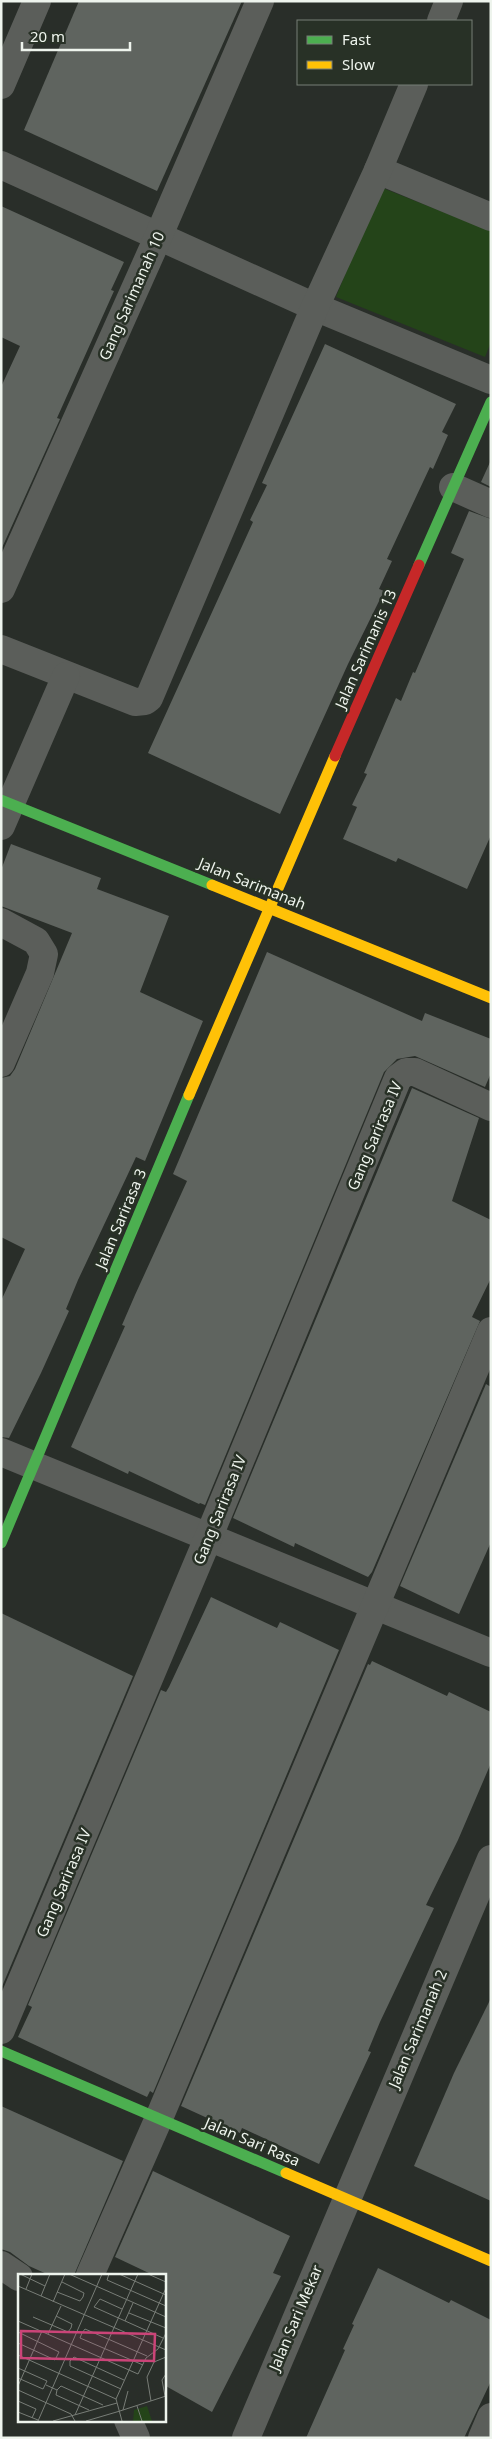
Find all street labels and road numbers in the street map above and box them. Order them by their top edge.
street label: Gang Sarimanah 10 [94,228,168,363]
street label: Jalan Sarimanis 13 [329,586,400,713]
street label: Jalan Sarimanah [194,852,309,914]
street label: Gang Sarirasa IV [342,1078,406,1193]
street label: Jalan Sarirasa 3 [89,1165,150,1274]
street label: Gang Sarirasa IV [188,1452,250,1567]
street label: Gang Sarirasa IV [31,1825,95,1940]
street label: Jalan Sarimanah 2 [382,1966,451,2093]
street label: Jalan Sari Rasa [200,2111,303,2170]
street label: Jalan Sari Mekar [263,2262,326,2375]

